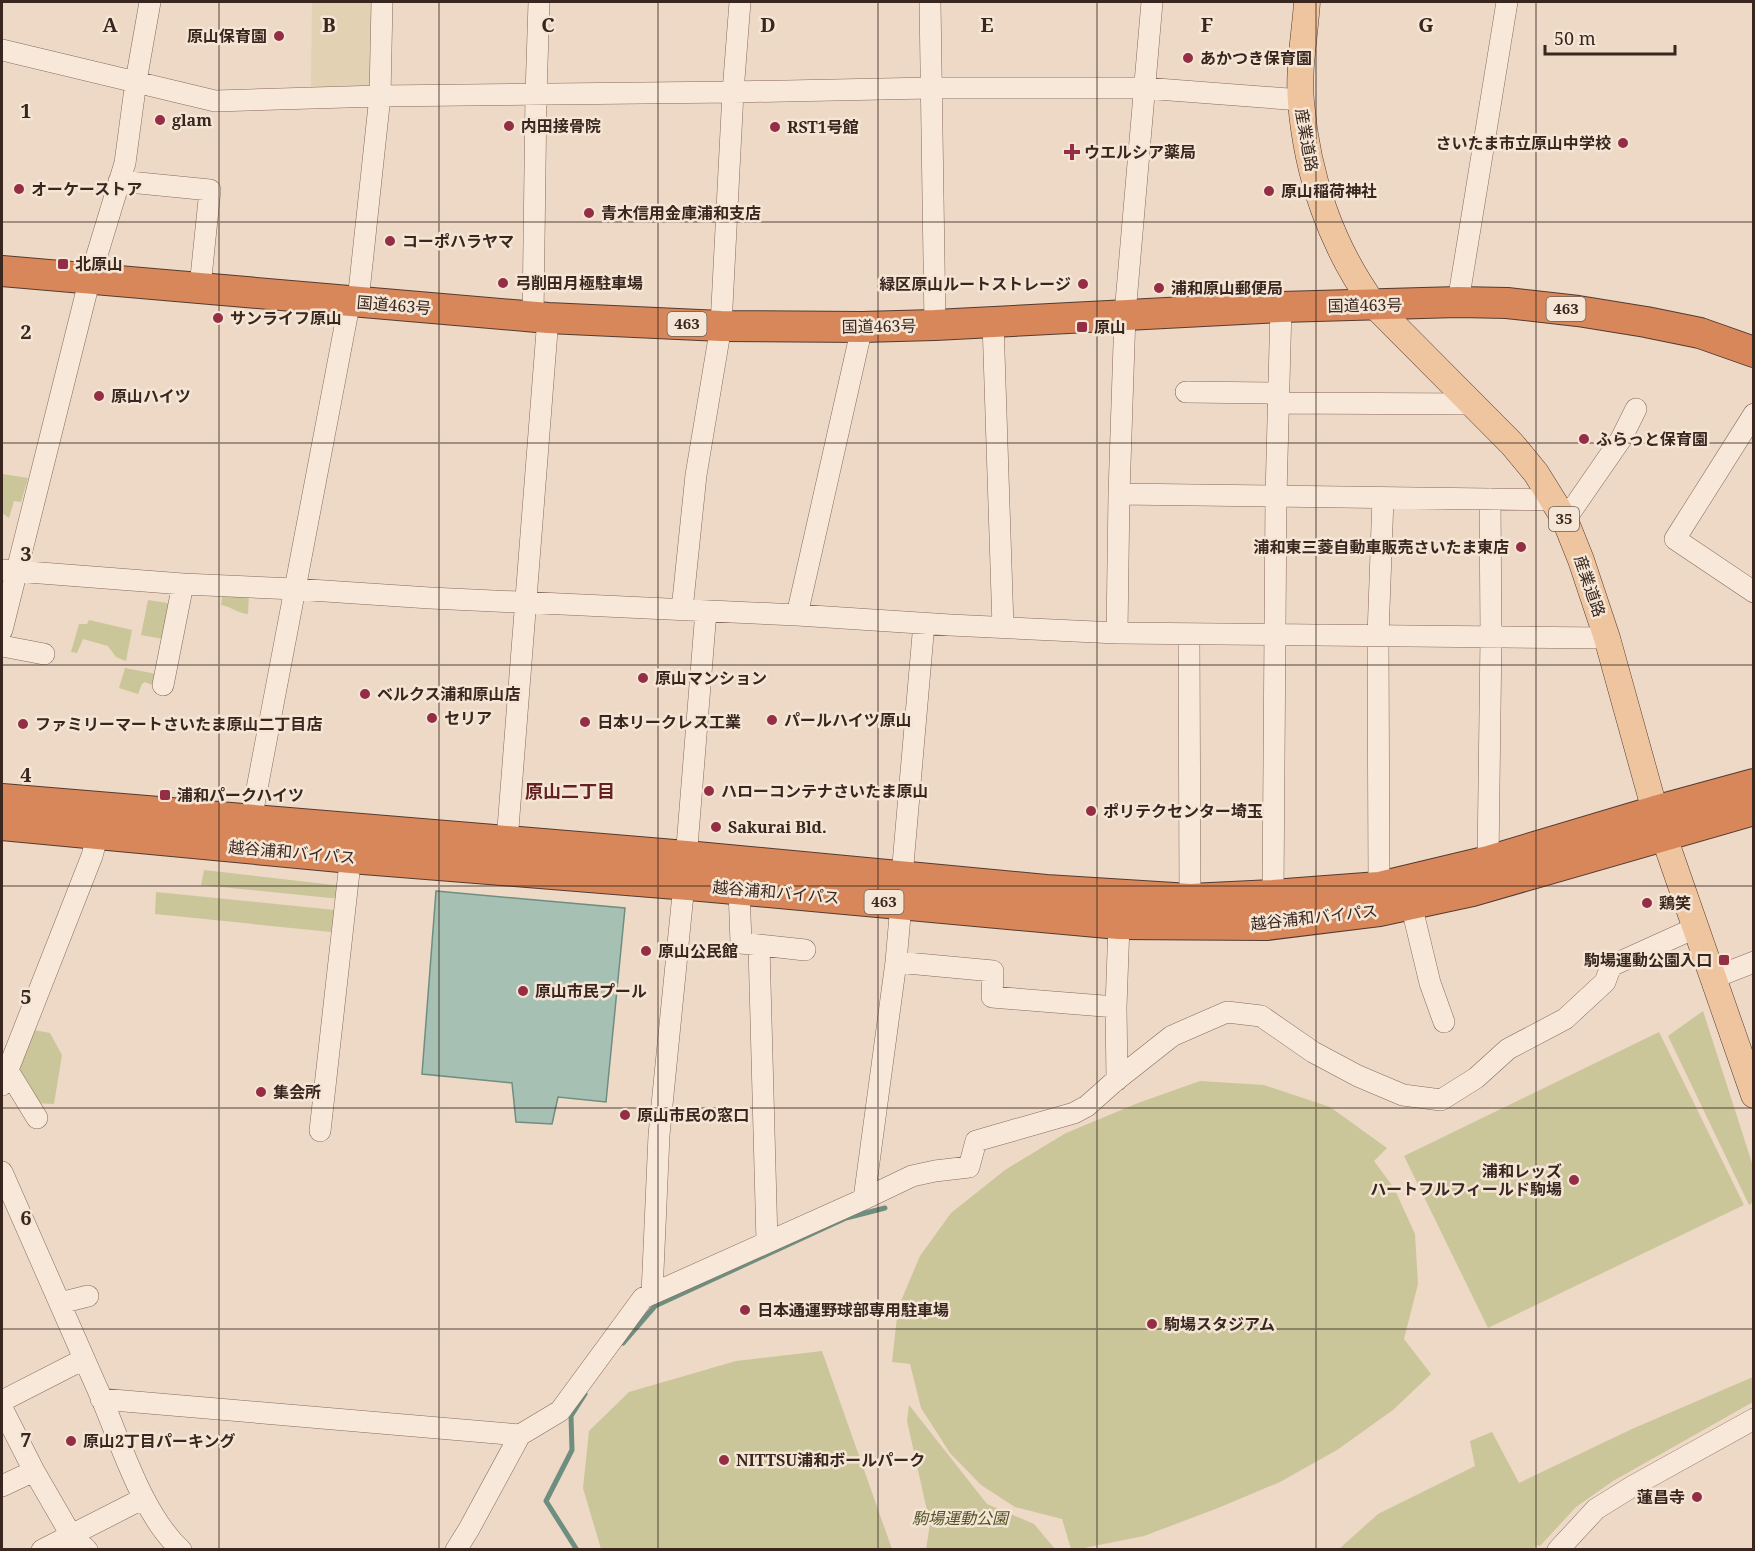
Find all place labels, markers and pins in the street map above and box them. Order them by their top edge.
place label: 原山保育園 [187,25,267,47]
marker: 原山保育園 [272,29,286,43]
place label: あかつき保育園 [1200,47,1312,69]
marker: あかつき保育園 [1181,51,1195,65]
place label: glam [172,109,212,131]
marker: glam [153,113,167,127]
place label: 内田接骨院 [521,115,601,137]
place label: RST1号館 [787,116,859,138]
marker: 内田接骨院 [502,119,516,133]
marker: RST1号館 [768,120,782,134]
place label: さいたま市立原山中学校 [1435,132,1611,154]
marker: さいたま市立原山中学校 [1616,136,1630,150]
place label: ウエルシア薬局 [1084,141,1196,163]
marker: ウエルシア薬局 [1065,145,1079,159]
place label: オーケーストア [31,178,142,200]
place label: 原山稲荷神社 [1281,180,1377,202]
marker: オーケーストア [12,182,26,196]
marker: 原山稲荷神社 [1262,184,1276,198]
place label: 青木信用金庫浦和支店 [601,202,761,224]
marker: 青木信用金庫浦和支店 [582,206,596,220]
place label: コーポハラヤマ [402,230,514,252]
marker: コーポハラヤマ [383,234,397,248]
place label: 北原山 [75,253,123,275]
marker: 北原山 [56,257,70,271]
place label: 弓削田月極駐車場 [515,272,643,294]
place label: 緑区原山ルートストレージ [879,273,1071,295]
marker: 弓削田月極駐車場 [496,276,510,290]
marker: 緑区原山ルートストレージ [1076,277,1090,291]
place label: 浦和原山郵便局 [1171,277,1283,299]
marker: 浦和原山郵便局 [1152,281,1166,295]
place label: サンライフ原山 [230,307,342,329]
marker: サンライフ原山 [211,311,225,325]
place label: 原山 [1094,316,1126,338]
marker: 原山 [1075,320,1089,334]
place label: 原山ハイツ [111,385,191,407]
marker: 原山ハイツ [92,389,106,403]
place label: ふらっと保育園 [1596,428,1708,450]
marker: ふらっと保育園 [1577,432,1591,446]
place label: 浦和東三菱自動車販売さいたま東店 [1253,536,1509,558]
marker: 浦和東三菱自動車販売さいたま東店 [1514,540,1528,554]
place label: 原山マンション [655,667,767,689]
marker: 原山マンション [636,671,650,685]
place label: ベルクス浦和原山店 [377,683,521,705]
marker: ベルクス浦和原山店 [358,687,372,701]
place label: セリア [444,707,492,729]
place label: パールハイツ原山 [784,709,912,731]
marker: セリア [425,711,439,725]
place label: 日本リークレス工業 [597,711,741,733]
place label: ファミリーマートさいたま原山二丁目店 [35,713,323,735]
marker: パールハイツ原山 [765,713,779,727]
marker: 日本リークレス工業 [578,715,592,729]
marker: ファミリーマートさいたま原山二丁目店 [16,717,30,731]
place label: ハローコンテナさいたま原山 [721,780,929,802]
place label: 浦和パークハイツ [177,784,304,806]
marker: ハローコンテナさいたま原山 [702,784,716,798]
marker: 浦和パークハイツ [158,788,172,802]
place label: ポリテクセンター埼玉 [1103,800,1263,822]
marker: ポリテクセンター埼玉 [1084,804,1098,818]
place label: Sakurai Bld. [728,816,827,838]
marker: Sakurai Bld. [709,820,723,834]
place label: 鶏笑 [1659,892,1691,914]
marker: 鶏笑 [1640,896,1654,910]
place label: 原山公民館 [658,940,738,962]
marker: 原山公民館 [639,944,653,958]
place label: 駒場運動公園入口 [1584,949,1712,971]
marker: 駒場運動公園入口 [1717,953,1731,967]
place label: 原山市民プール [535,980,647,1002]
marker: 原山市民プール [516,984,530,998]
place label: 集会所 [273,1081,321,1103]
marker: 集会所 [254,1085,268,1099]
place label: 原山市民の窓口 [637,1104,749,1126]
marker: 原山市民の窓口 [618,1108,632,1122]
place label: 浦和レッズ ハートフルフィールド駒場 [1370,1160,1562,1200]
marker: 浦和レッズ ハートフルフィールド駒場 [1567,1173,1581,1187]
place label: 日本通運野球部専用駐車場 [757,1299,949,1321]
marker: 日本通運野球部専用駐車場 [738,1303,752,1317]
place label: 駒場スタジアム [1164,1313,1275,1335]
marker: 駒場スタジアム [1145,1317,1159,1331]
place label: 原山2丁目パーキング [83,1430,236,1452]
marker: 原山2丁目パーキング [64,1434,78,1448]
place label: NITTSU浦和ボールパーク [736,1449,925,1471]
marker: NITTSU浦和ボールパーク [717,1453,731,1467]
place label: 蓮昌寺 [1637,1486,1685,1508]
marker: 蓮昌寺 [1690,1490,1704,1504]

